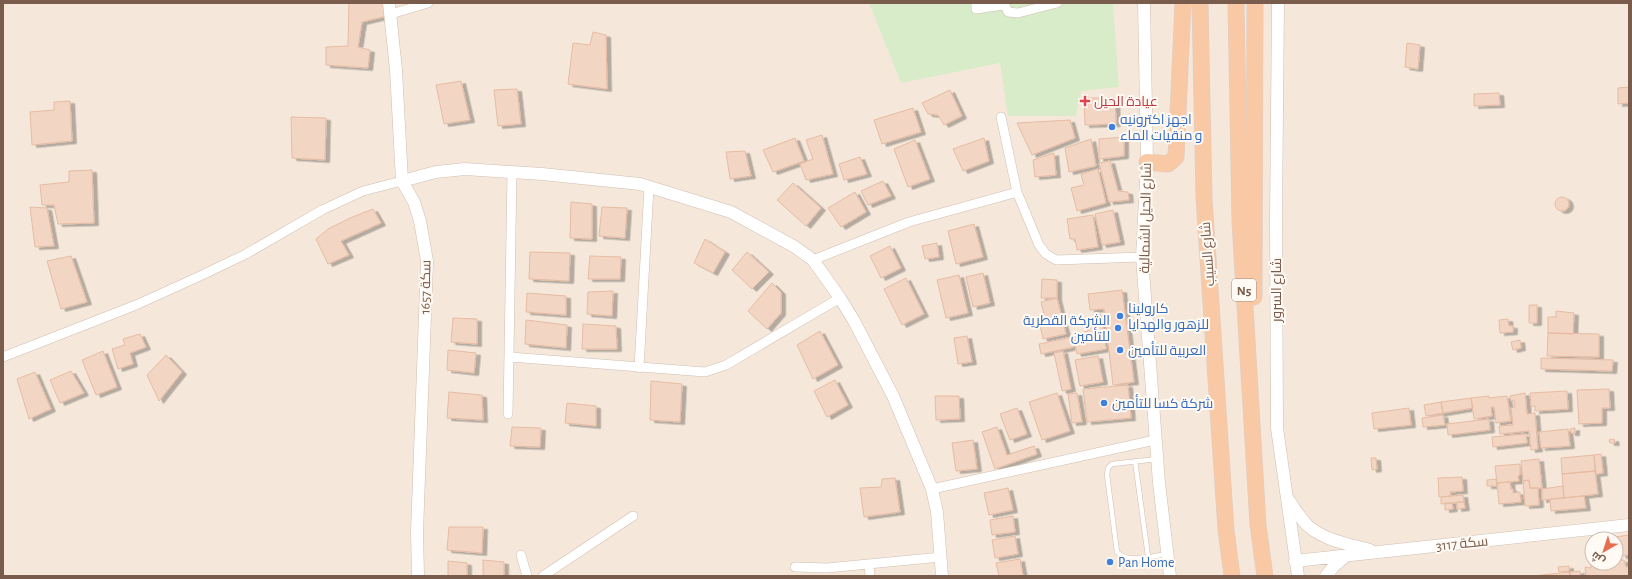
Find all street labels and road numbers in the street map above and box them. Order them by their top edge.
street label: شارع الحيل الشمالية [1138,162,1155,274]
street label: شارع السيب [1199,221,1218,287]
street label: شارع السرور [1270,258,1285,323]
street label: سكة 1657 [419,260,433,314]
road number: N5 [1232,279,1256,301]
street label: سكة 3117 [1435,534,1489,554]

